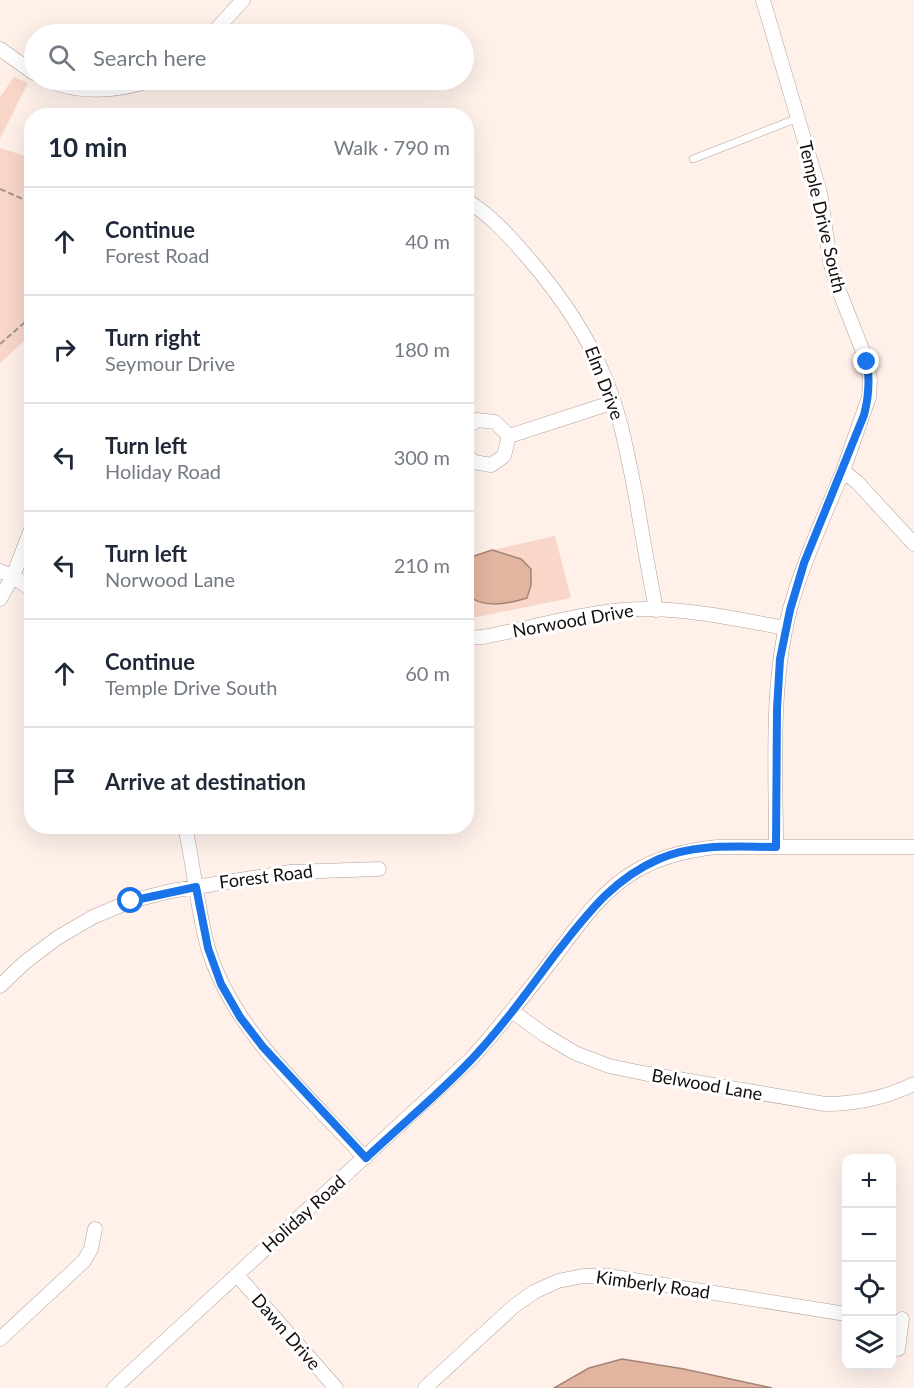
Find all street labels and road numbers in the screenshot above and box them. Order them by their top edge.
street label: Temple Drive South [795,139,851,295]
street label: Elm Drive [581,343,629,422]
street label: Norwood Drive [511,599,635,641]
street label: Forest Road [218,859,314,893]
street label: Belwood Lane [650,1063,764,1105]
street label: Holiday Road [257,1170,349,1256]
street label: Kimberly Road [595,1265,712,1303]
street label: Dawn Drive [248,1289,326,1374]

